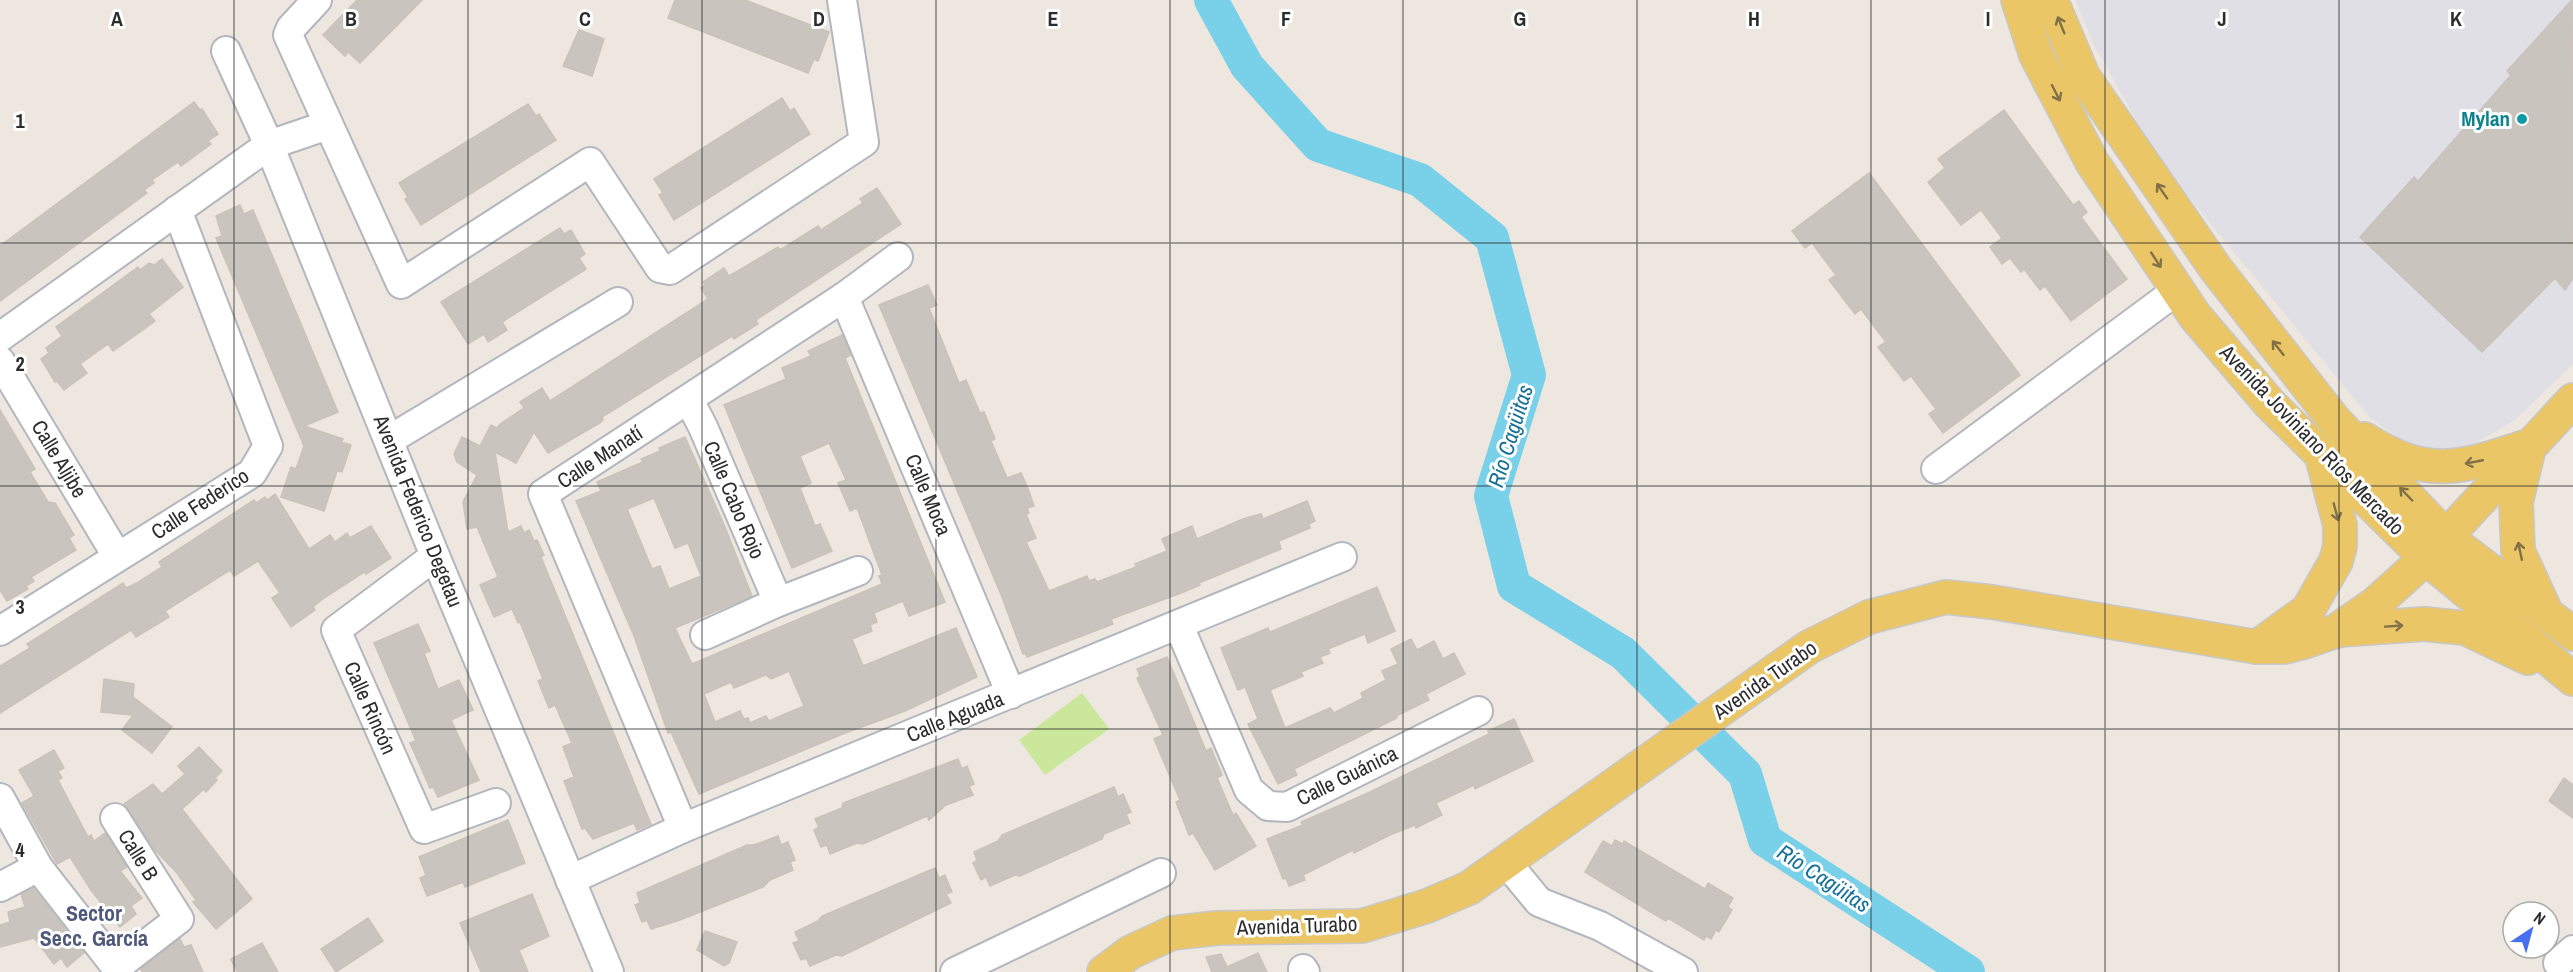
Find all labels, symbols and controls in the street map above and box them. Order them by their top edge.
text: A [111,5,123,32]
text: B [345,5,357,32]
text: C [579,5,591,32]
text: D [813,5,825,32]
text: E [1048,5,1059,32]
text: F [1281,5,1291,32]
text: G [1514,5,1526,32]
text: H [1748,5,1760,32]
text: I [1986,5,1990,32]
text: J [2217,5,2227,32]
text: K [2450,5,2462,32]
one-way arrow [2055,16,2066,34]
one-way arrow [2051,83,2062,101]
place label: Mylan [2461,104,2510,133]
text: 1 [15,107,25,134]
marker: Mylan [2515,112,2529,126]
one-way arrow [2156,183,2168,199]
one-way arrow [2150,251,2162,268]
street label: Avenida Joviniano Ríos Mercado [2213,337,2411,541]
one-way arrow [2271,340,2284,356]
text: 2 [15,350,25,377]
water label: Río Cagüitas [1480,381,1540,491]
street label: Avenida Federico Degetau [366,410,470,611]
street label: Calle Aljibe [25,414,94,503]
street label: Calle Manatí [551,418,648,495]
street label: Calle Cabo Rojo [697,436,772,563]
street label: Calle Moca [898,449,959,540]
one-way arrow [2465,457,2484,468]
street label: Calle Federico [145,461,254,546]
one-way arrow [2398,487,2413,502]
one-way arrow [2331,502,2342,521]
one-way arrow [2513,542,2525,561]
text: 3 [15,593,25,620]
one-way arrow [2384,621,2404,632]
street label: Avenida Turabo [1706,633,1822,727]
street label: Calle Rincón [337,657,404,759]
street label: Calle Aguada [902,684,1008,749]
street label: Calle Guánica [1291,738,1403,813]
street label: Calle B [111,824,165,886]
text: 4 [15,836,25,863]
water label: Río Cagüitas [1772,837,1876,919]
district label: Sector Secc. García [40,898,148,953]
north arrow [2501,900,2561,960]
text: N [2530,906,2550,930]
street label: Avenida Turabo [1235,909,1358,942]

